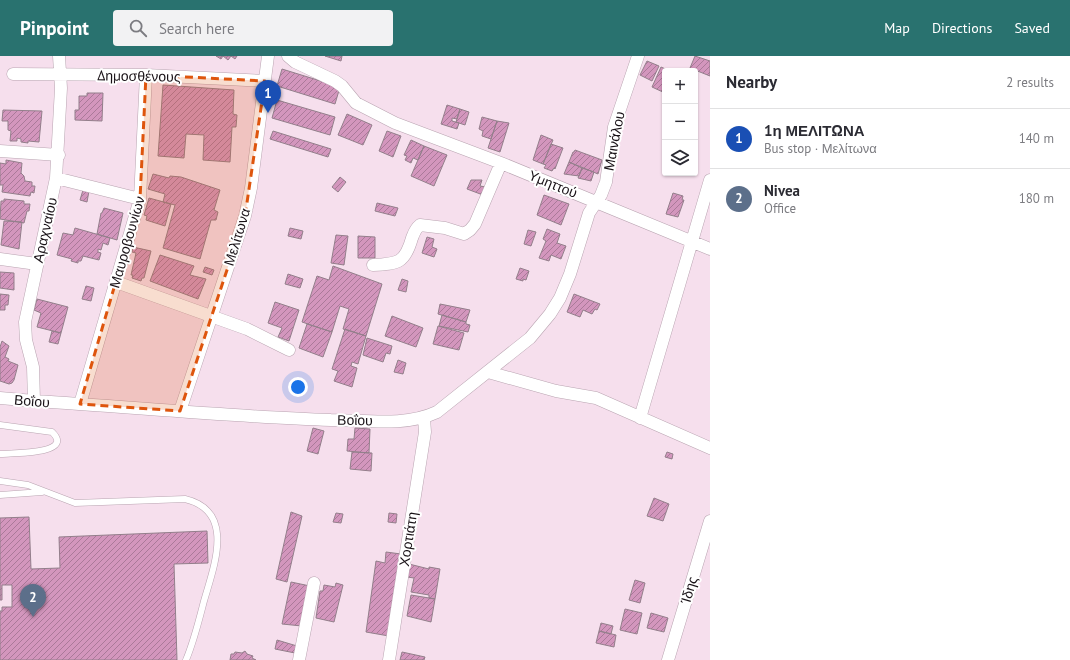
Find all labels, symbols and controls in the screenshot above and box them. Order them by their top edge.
search box [113,10,393,46]
text: Pinpoint [20,16,89,40]
icon: search [127,17,149,39]
text: Search here [159,19,235,38]
text: Map [884,19,910,37]
text: Directions [932,19,992,37]
text: Saved [1014,19,1050,37]
street label: Δημοσθένους [97,66,181,86]
map controls [662,68,698,176]
button: + [662,68,698,104]
text: Nearby [726,71,777,93]
text: 2 results [1006,74,1054,91]
pin: 1 [255,80,281,113]
button: − [662,104,698,140]
street label: Μαινάλου [599,110,629,172]
text: 1η ΜΕΛΙΤΩΝΑ [764,121,865,140]
text: 1 [735,130,743,147]
text: 140 m [1019,130,1054,147]
button: layers [662,140,698,176]
text: Bus stop · Μελίτωνα [764,140,877,157]
street label: Υμηττού [526,166,580,202]
text: Nivea [764,181,800,200]
text: 2 [735,190,743,207]
text: 180 m [1019,190,1054,207]
street label: Μαυροβουνίων [105,194,149,290]
street label: Αραχναίου [29,196,61,264]
text: Office [764,200,796,217]
street label: Μελίτωνα [220,206,254,268]
your location [288,377,308,397]
street label: Βοΐου [13,390,51,412]
street label: Βοΐου [337,411,373,429]
street label: Χορτιάτη [395,510,421,568]
street label: Ίδης [676,574,702,607]
pin: 2 [20,584,46,617]

